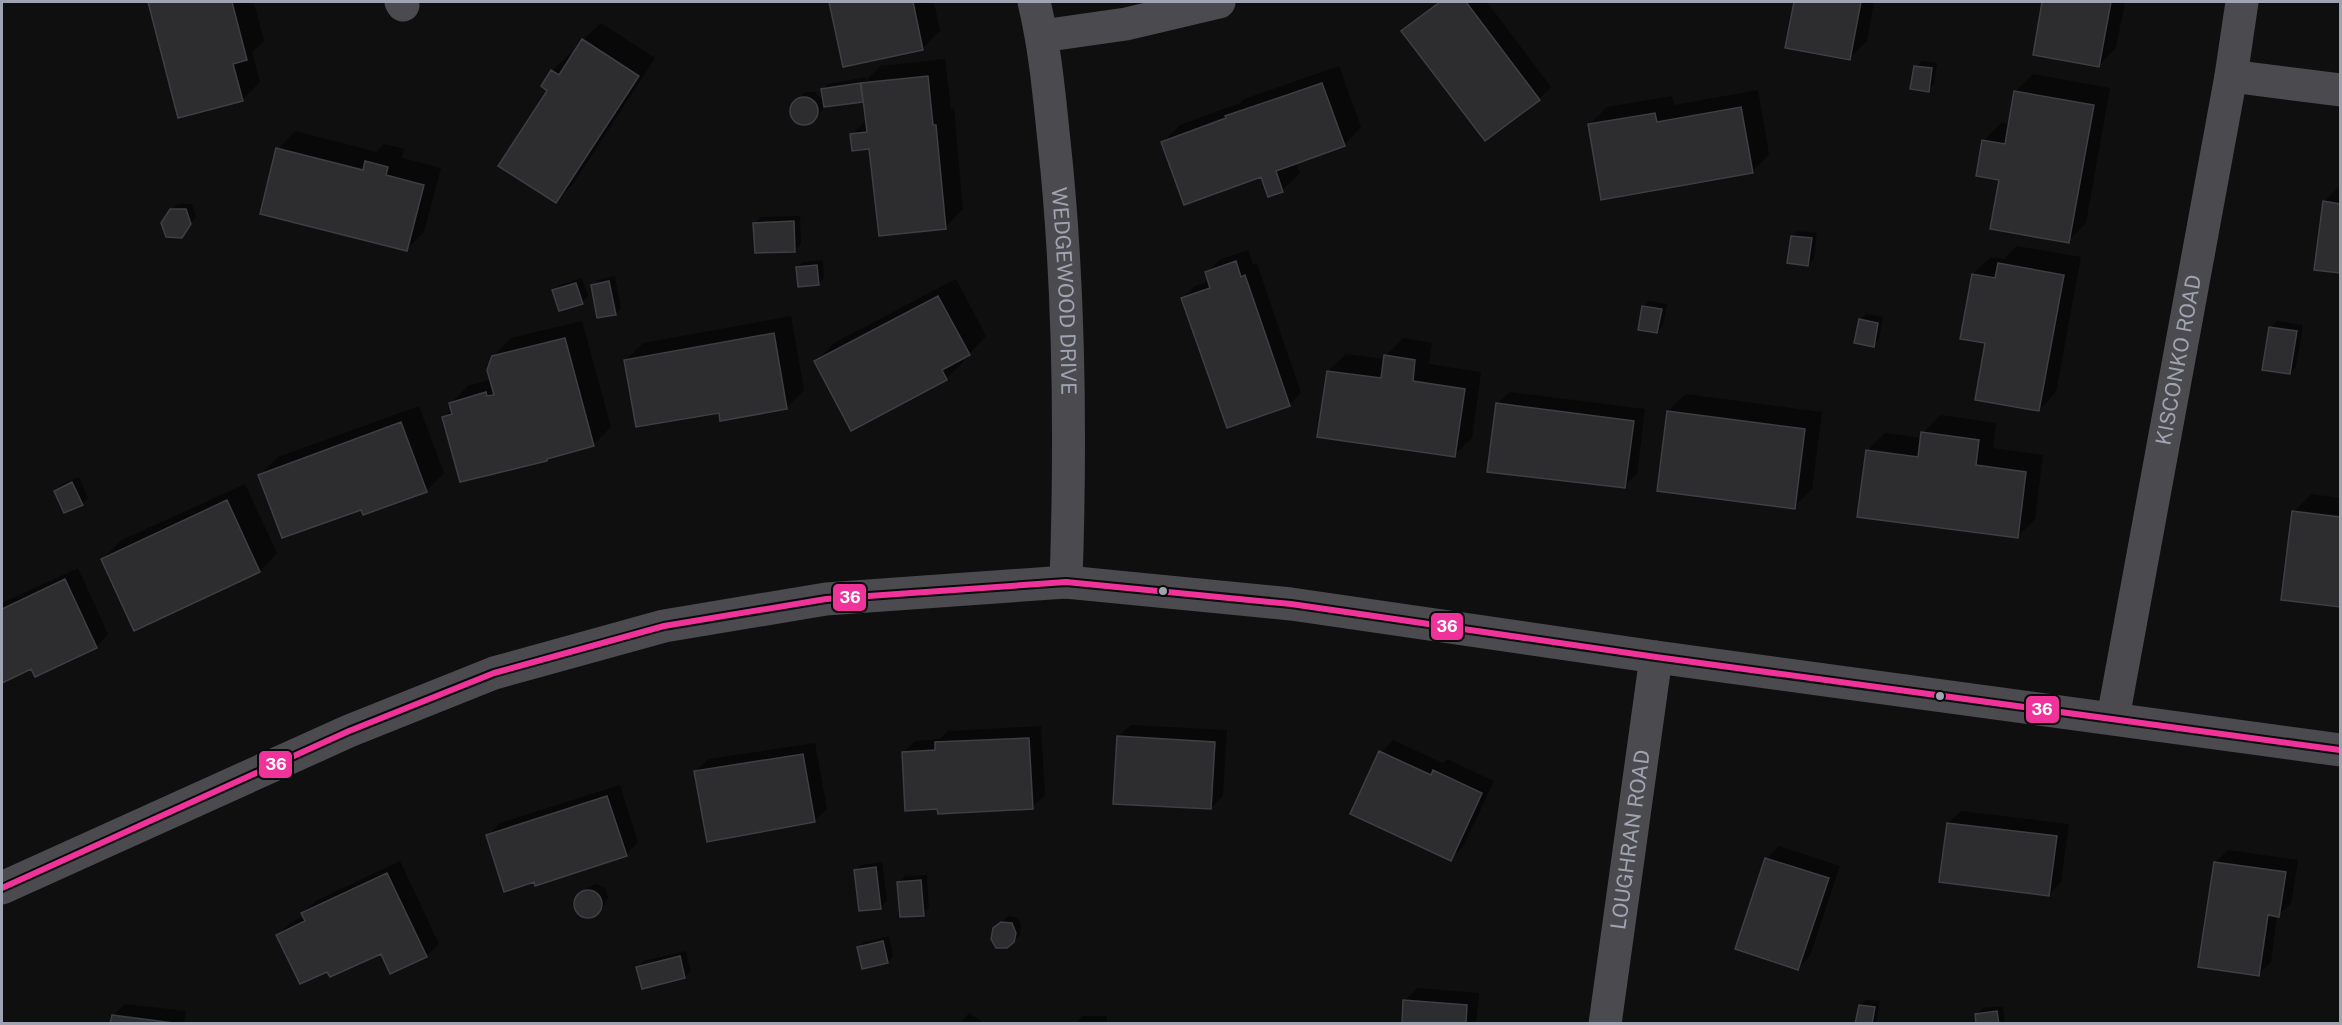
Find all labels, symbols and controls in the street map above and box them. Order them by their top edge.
street label: WEDGEWOOD DRIVE [1047,186,1081,395]
street label: KISCONKO ROAD [2150,273,2206,447]
line badge: 36 [832,583,867,612]
unlabelled marker [1157,585,1169,597]
text: 36 [839,588,861,607]
line badge: 36 [1430,612,1464,641]
text: 36 [1436,617,1458,636]
unlabelled marker [1934,690,1946,702]
line badge: 36 [2025,695,2060,724]
text: 36 [2031,700,2053,719]
street label: LOUGHRAN ROAD [1605,748,1655,931]
line badge: 36 [258,750,293,779]
text: 36 [265,755,287,774]

